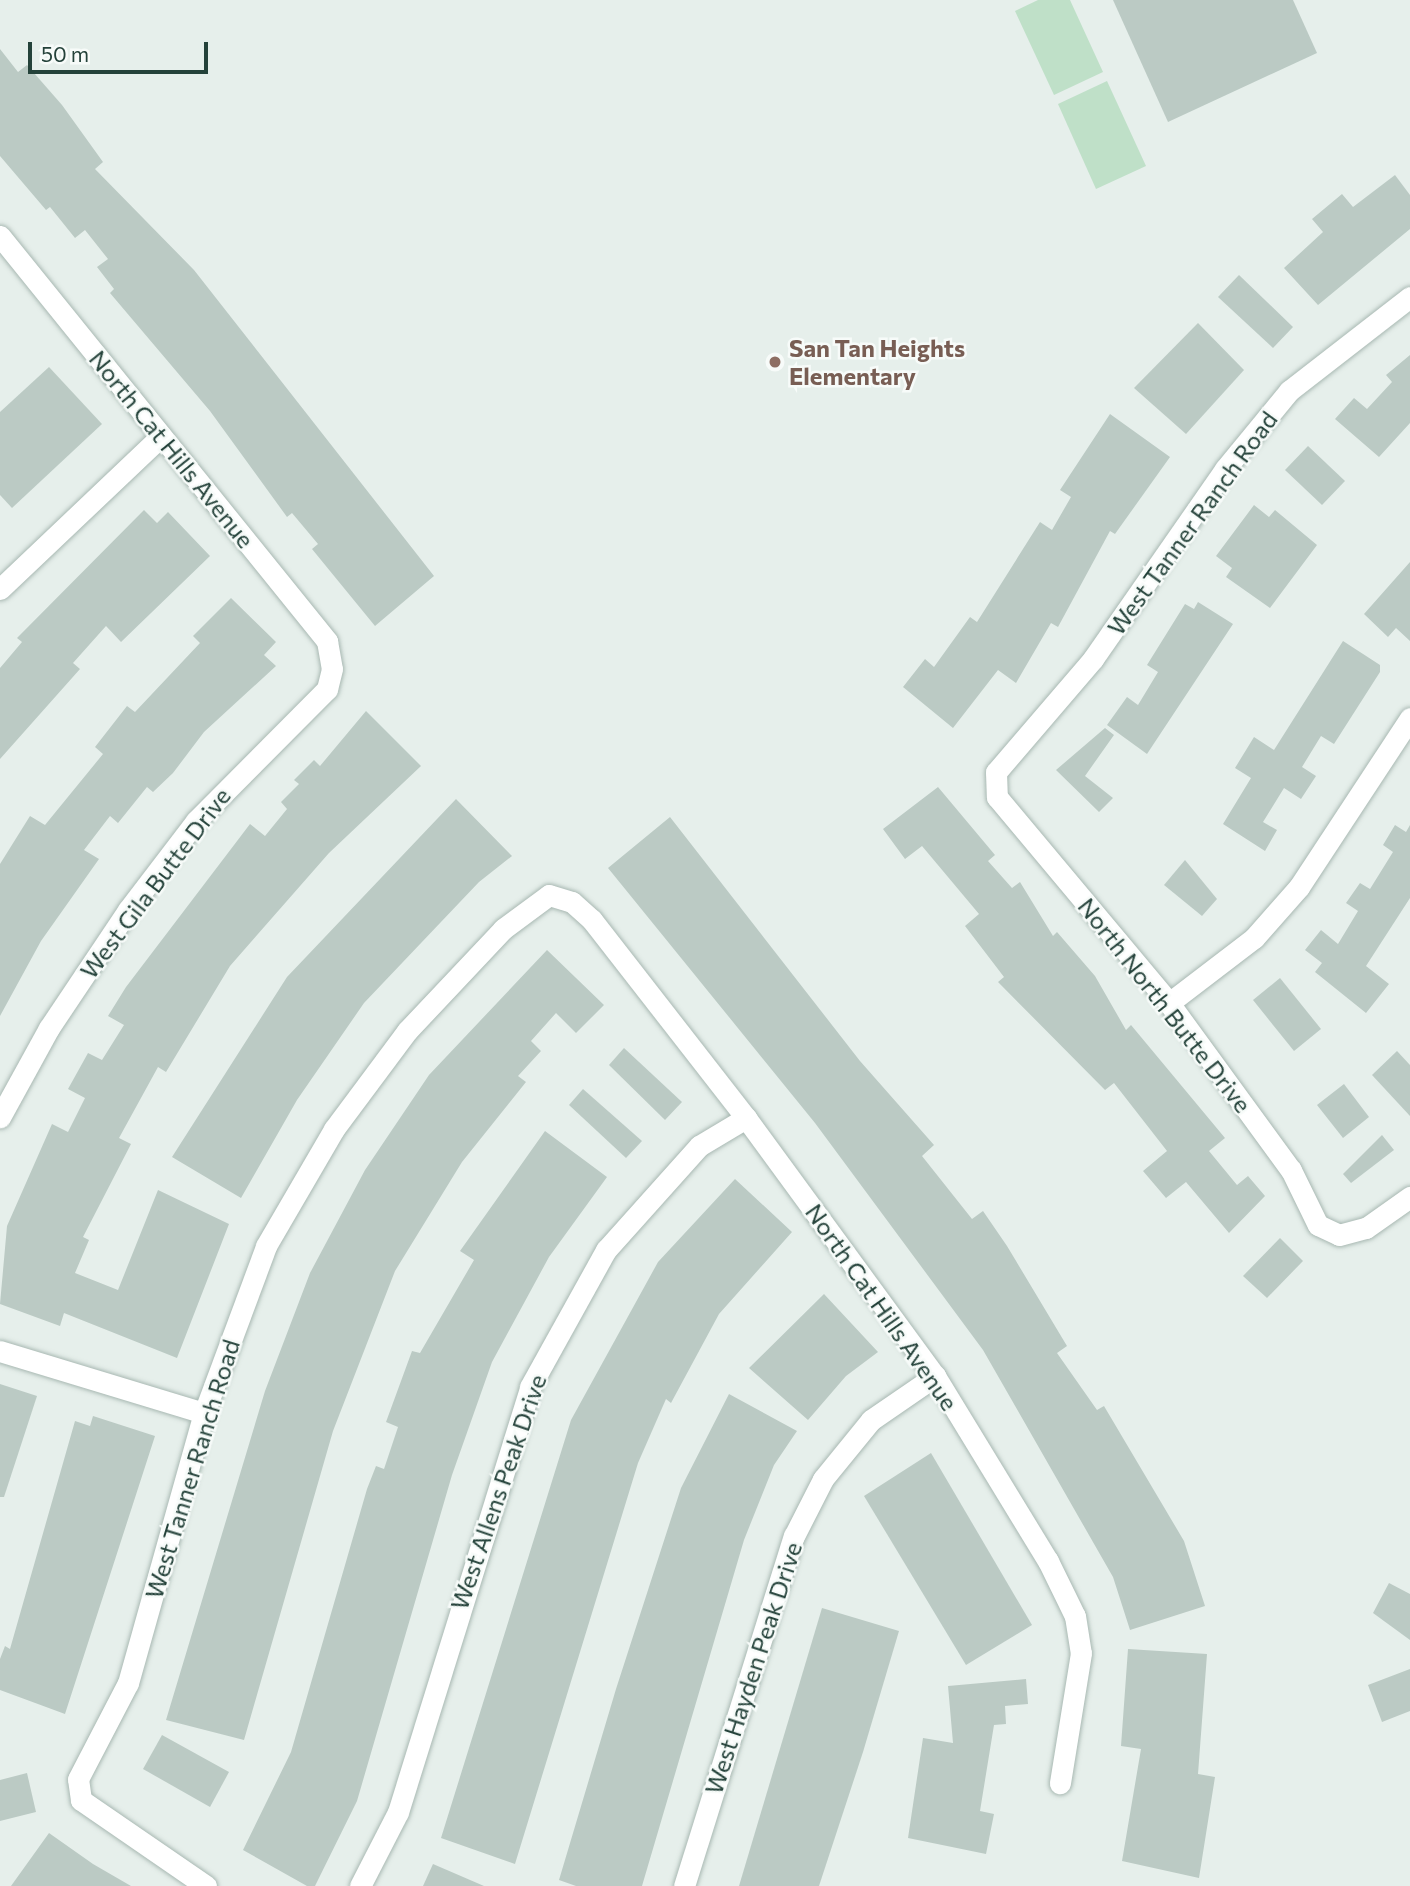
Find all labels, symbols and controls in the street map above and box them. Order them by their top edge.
scale bar [32,28,212,72]
text: 50 m [41,41,89,66]
place label: San Tan Heights Elementary [789,334,965,390]
street label: North Cat Hills Avenue [84,345,260,553]
marker: San Tan Heights Elementary [767,354,783,370]
street label: West Tanner Ranch Road [1101,406,1283,640]
street label: West Gila Butte Drive [74,782,236,984]
street label: North North Butte Drive [1072,892,1258,1118]
street label: North Cat Hills Avenue [800,1198,964,1416]
street label: West Tanner Ranch Road [139,1336,245,1602]
street label: West Allens Peak Drive [444,1371,552,1613]
street label: West Hayden Peak Drive [699,1538,807,1798]

